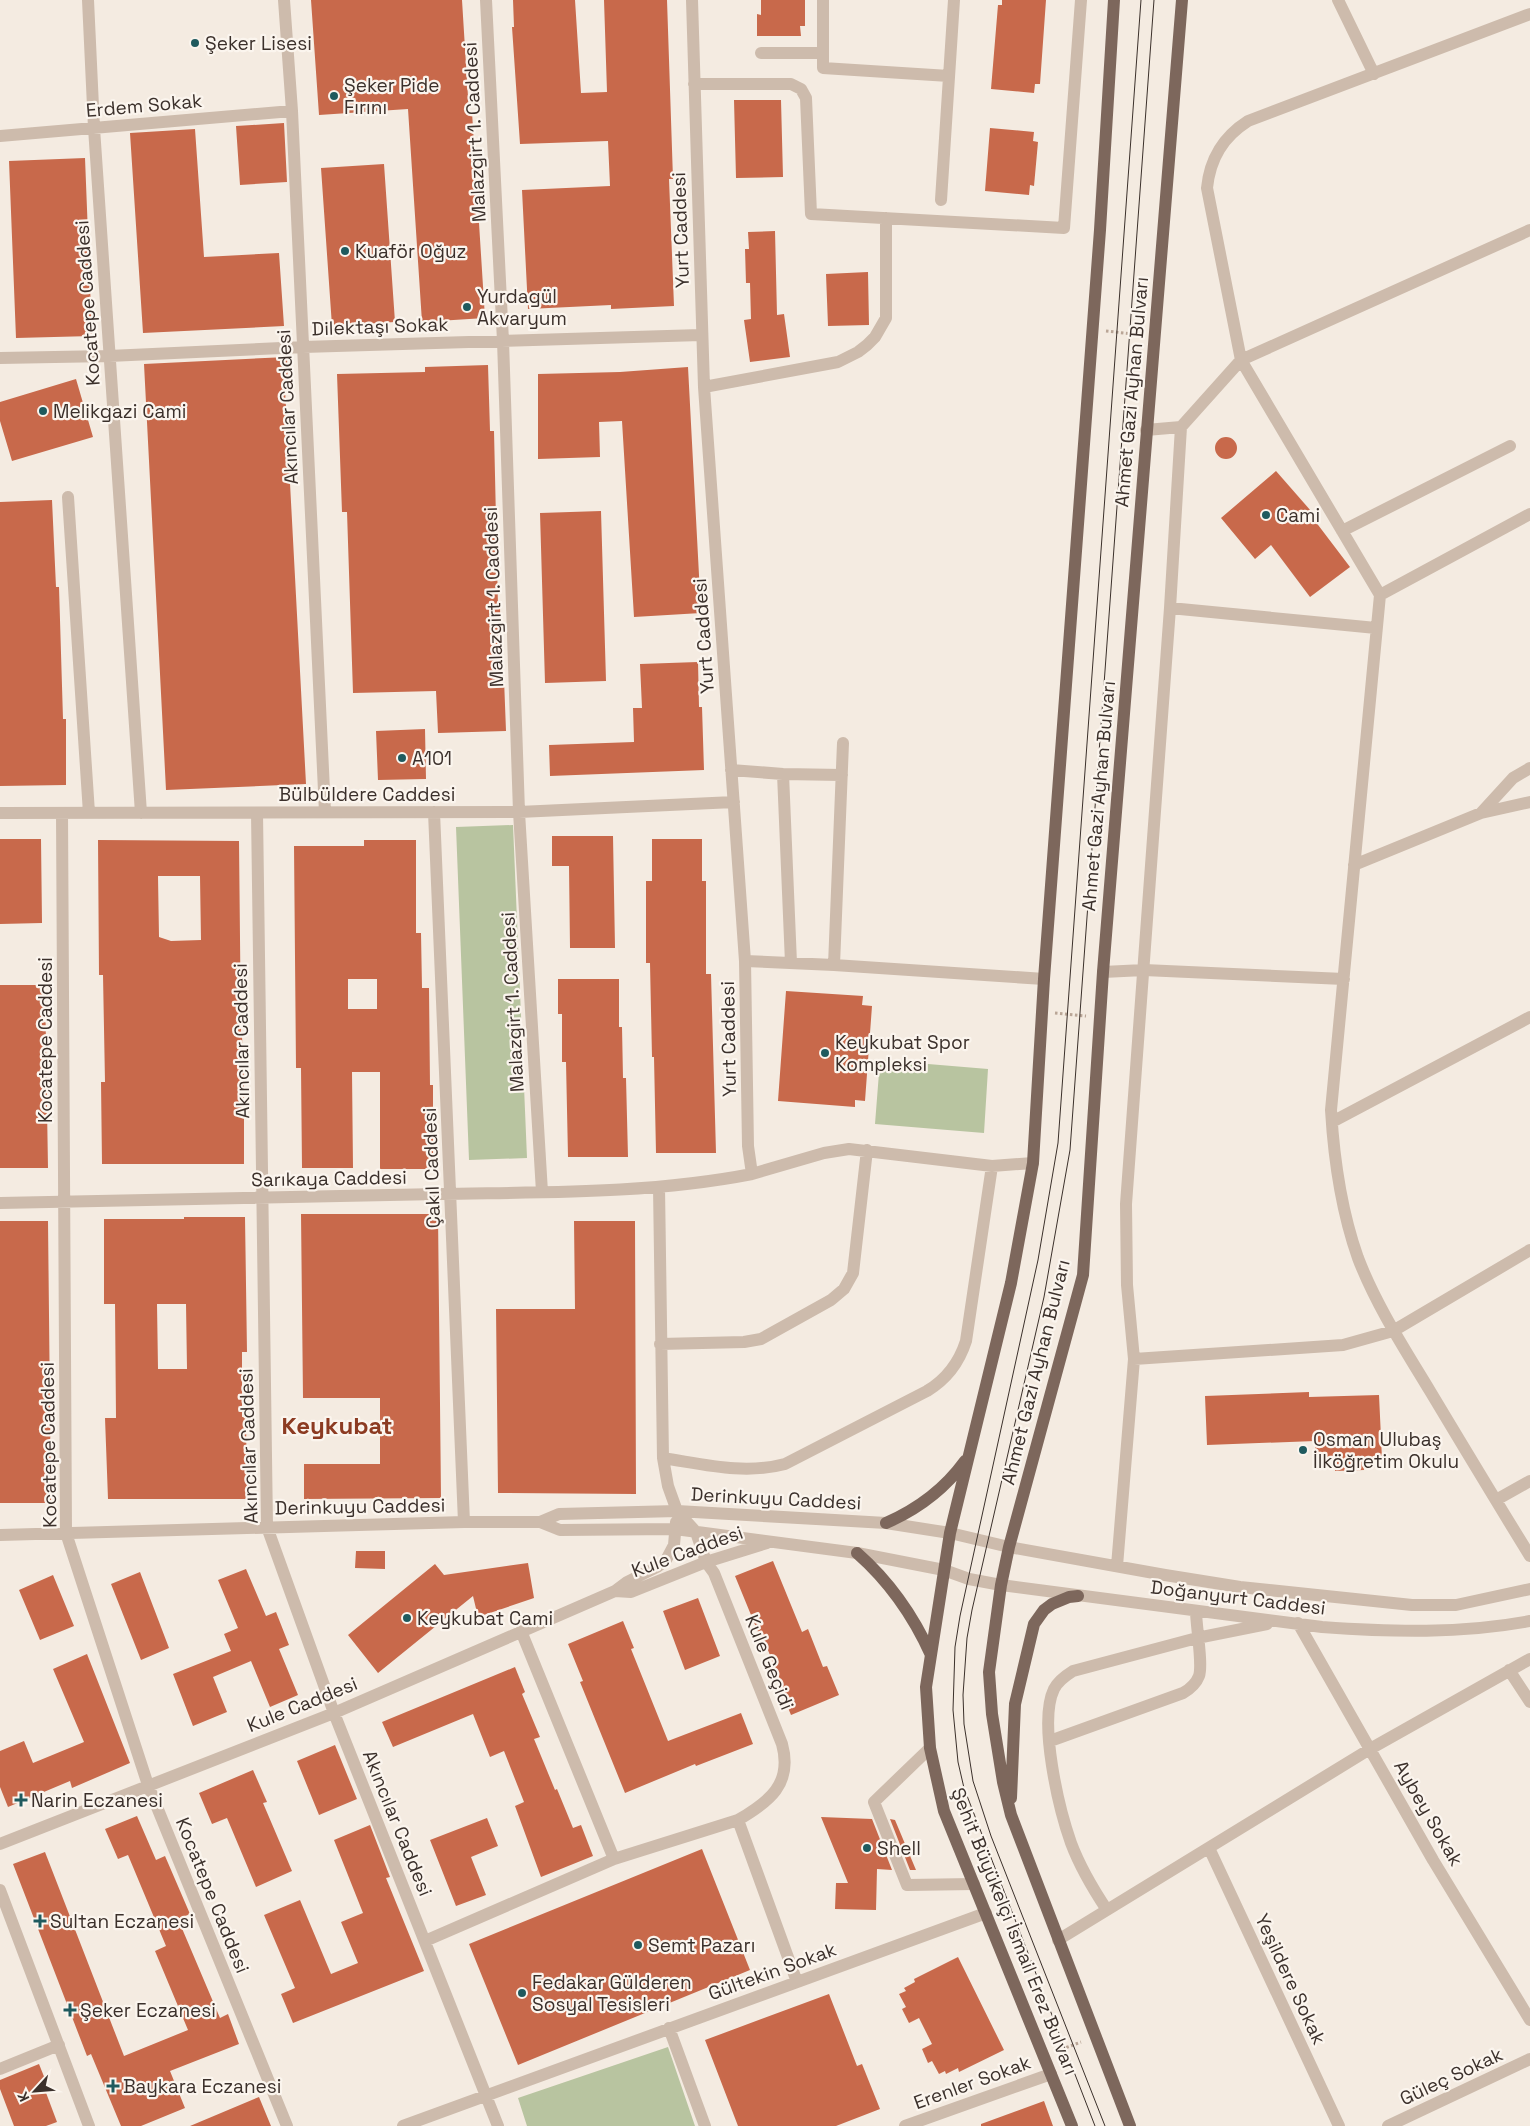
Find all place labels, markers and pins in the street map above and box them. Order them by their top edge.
place label: Şeker Lisesi [205,31,312,56]
marker: Şeker Lisesi [189,37,201,49]
place label: Şeker Pide Fırını [344,73,439,120]
marker: Şeker Pide Fırını [328,90,340,102]
place label: Kuaför Oğuz [355,239,467,264]
marker: Kuaför Oğuz [339,245,351,257]
place label: Yurdagül Akvaryum [477,284,567,331]
marker: Yurdagül Akvaryum [461,301,473,313]
place label: Melikgazi Cami [53,399,186,424]
marker: Melikgazi Cami [37,405,49,417]
place label: Cami [1276,503,1320,528]
marker: Cami [1260,509,1272,521]
place label: A101 [412,746,452,771]
marker: A101 [396,752,408,764]
place label: Keykubat Spor Kompleksi [835,1030,970,1077]
marker: Keykubat Spor Kompleksi [819,1047,831,1059]
place label: Osman Ulubaş İlköğretim Okulu [1313,1427,1459,1474]
marker: Osman Ulubaş İlköğretim Okulu [1297,1444,1309,1456]
place label: Keykubat Cami [417,1606,553,1631]
marker: Keykubat Cami [401,1612,413,1624]
place label: Narin Eczanesi [31,1788,163,1813]
marker: Narin Eczanesi [15,1794,27,1806]
place label: Shell [877,1836,921,1861]
marker: Shell [861,1842,873,1854]
place label: Sultan Eczanesi [50,1909,194,1934]
marker: Sultan Eczanesi [34,1915,46,1927]
place label: Semt Pazarı [648,1933,755,1958]
marker: Semt Pazarı [632,1939,644,1951]
place label: Fedakar Gülderen Sosyal Tesisleri [532,1970,692,2017]
marker: Fedakar Gülderen Sosyal Tesisleri [516,1987,528,1999]
place label: Şeker Eczanesi [80,1998,216,2023]
marker: Şeker Eczanesi [64,2004,76,2016]
place label: Baykara Eczanesi [123,2074,282,2099]
marker: Baykara Eczanesi [107,2080,119,2092]

